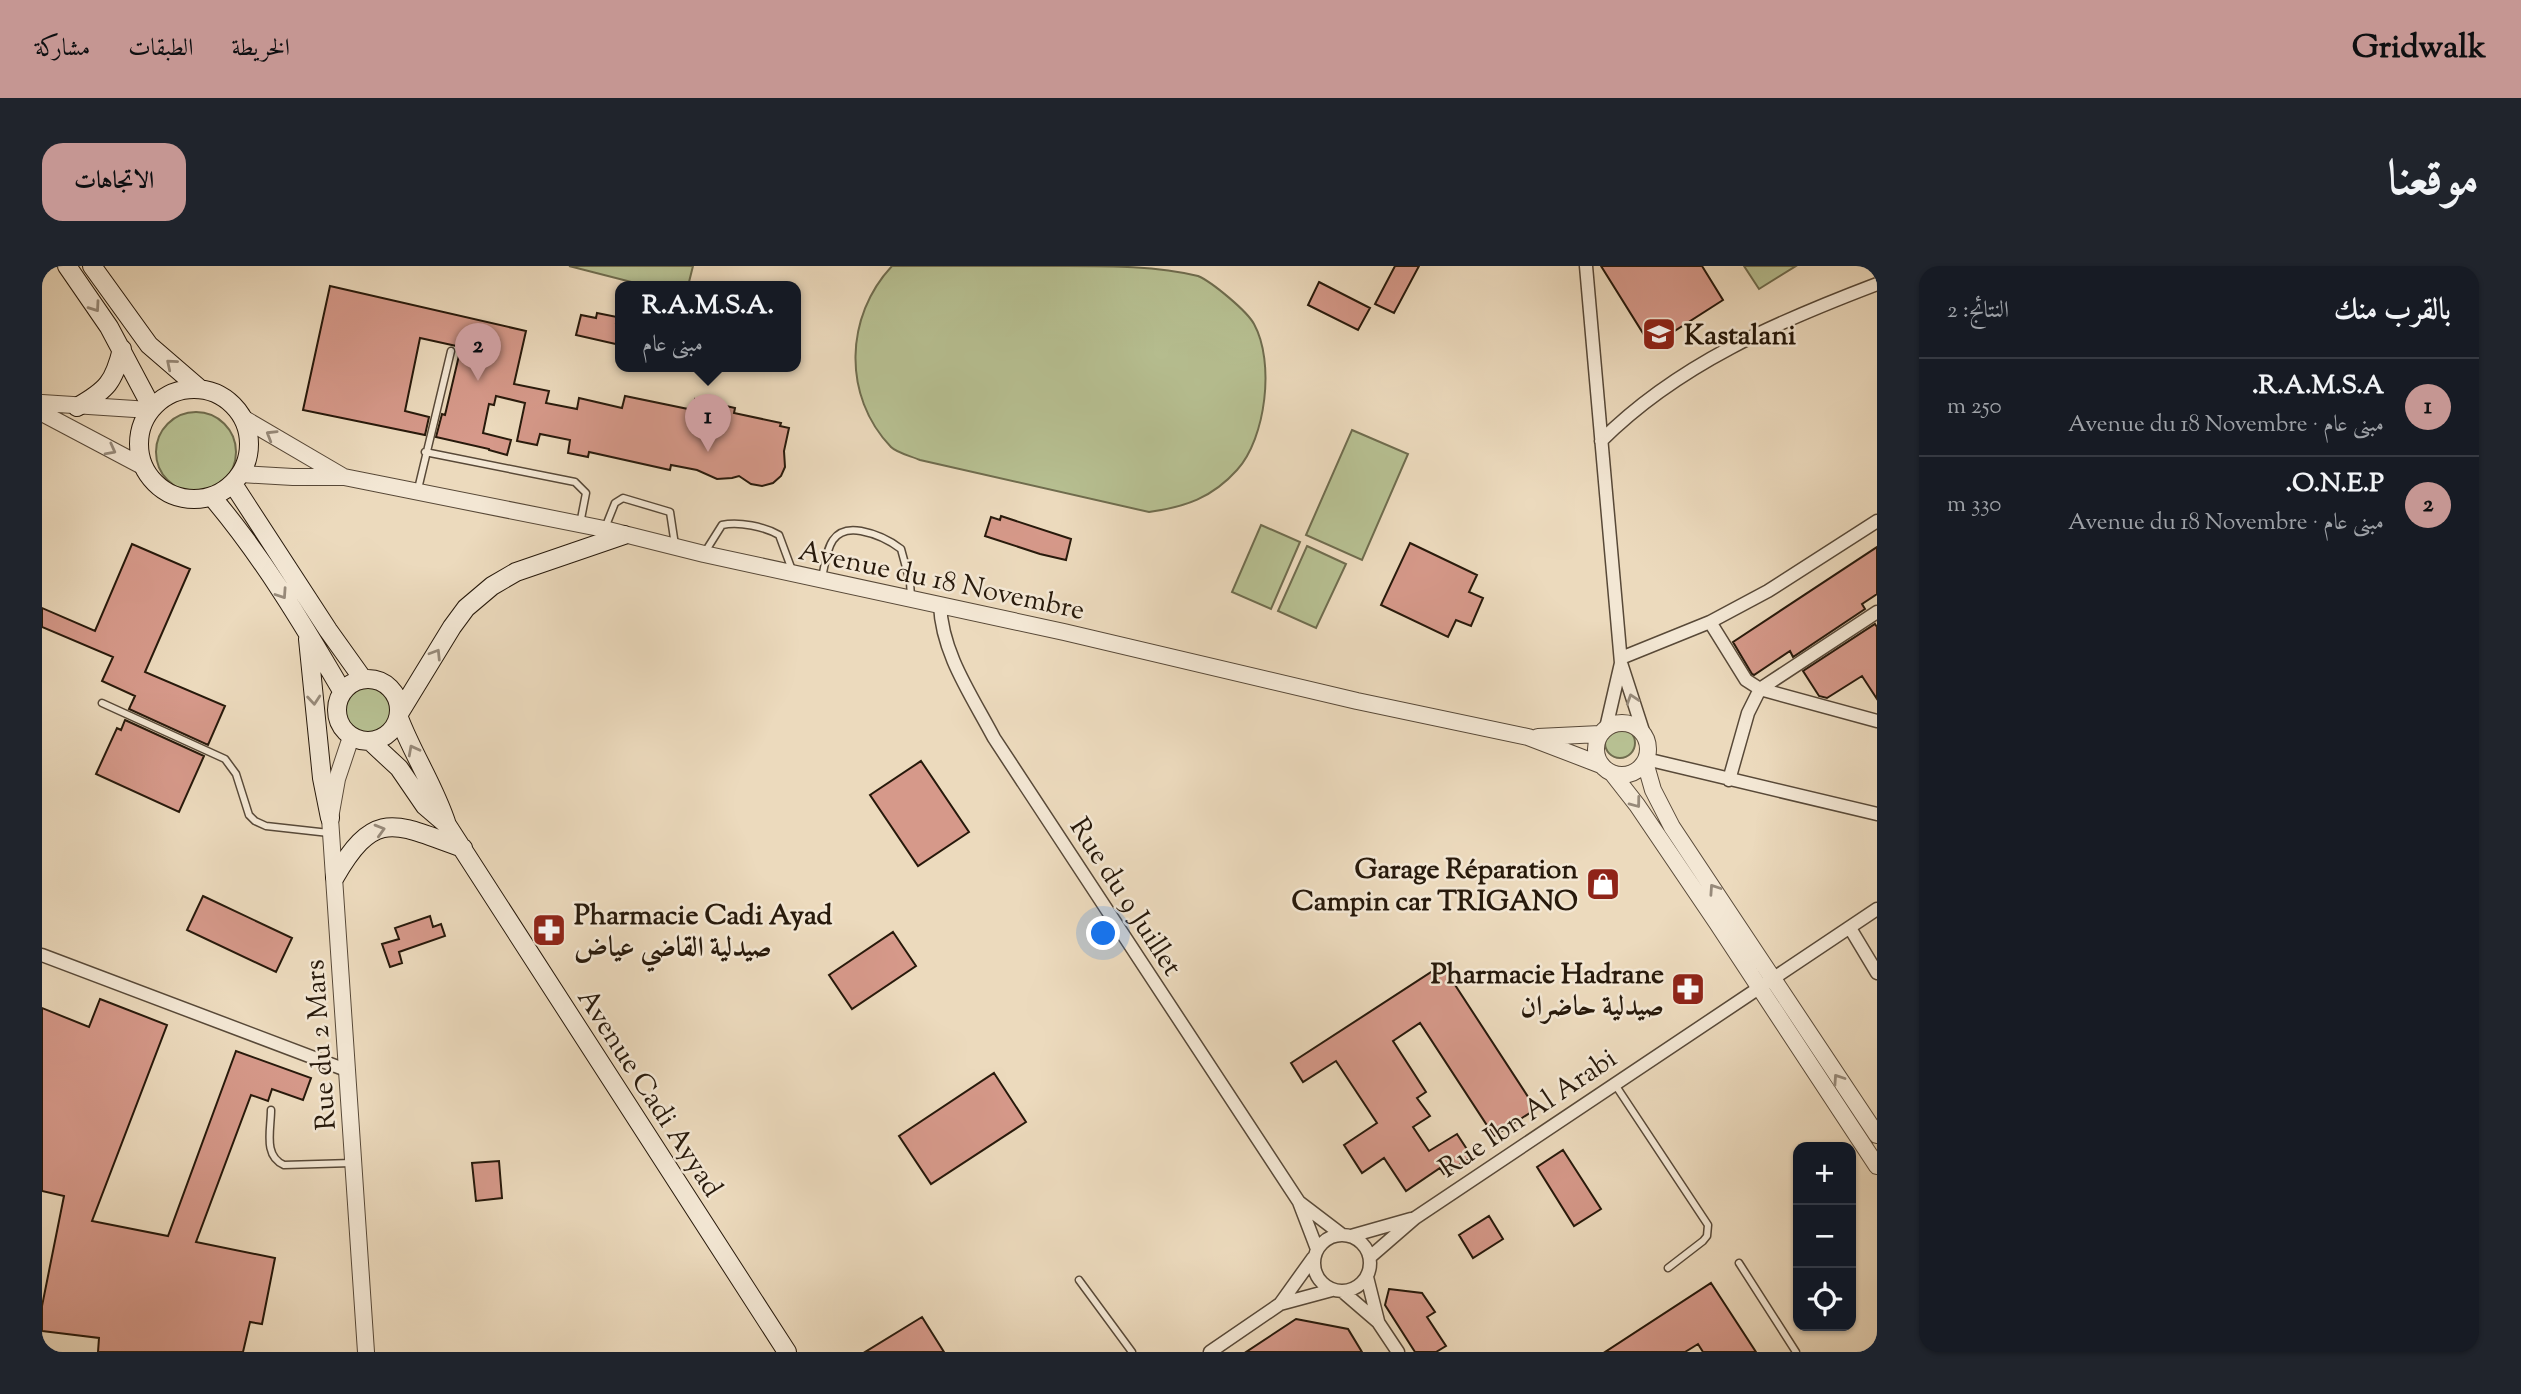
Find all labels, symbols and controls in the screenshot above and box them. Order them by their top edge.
text: Gridwalk [2352,25,2486,73]
text: مشاركة [35,32,90,66]
text: الطبقات [128,32,194,66]
text: الخريطة [232,32,290,66]
button: الاتجاهات [42,143,186,221]
text: موقعنا [2387,147,2479,217]
popup [615,281,801,372]
text: R.A.M.S.A. [642,288,774,325]
text: بالقرب منك [2334,290,2451,333]
text: النتائج: 2 [1947,295,2009,328]
one-way arrow [87,299,99,312]
school or university icon: Kastalani [1640,315,1678,353]
place label: Kastalani [1684,317,1796,357]
pin: 2 [455,323,501,381]
text: مبنى عام [642,329,703,362]
one-way arrow [166,360,179,372]
text: R.A.M.S.A. [2252,368,2384,405]
text: 250 m [1947,391,2002,424]
text: 1 [2424,391,2432,424]
pin: 1 [685,394,731,452]
text: مبنى عام · Avenue du 18 Novembre [2068,409,2384,442]
one-way arrow [266,430,279,443]
one-way arrow [104,442,116,455]
text: O.N.E.P. [2286,466,2384,503]
text: 330 m [1947,489,2001,522]
text: 2 [2423,489,2433,522]
text: مبنى عام · Avenue du 18 Novembre [2068,507,2384,540]
street label: Avenue du 18 Novembre [795,532,1088,632]
one-way arrow [274,586,286,599]
one-way arrow [427,649,440,662]
one-way arrow [1626,693,1640,705]
one-way arrow [306,694,321,705]
one-way arrow [407,744,421,757]
one-way arrow [1627,796,1640,808]
street label: Rue du 9 Juillet [1058,811,1191,985]
one-way arrow [374,824,386,839]
place label: Garage Réparation Campin car TRIGANO [1292,851,1578,923]
shop icon: Garage Réparation Campin car TRIGANO [1584,865,1622,903]
one-way arrow [1709,884,1722,897]
place label: Pharmacie Cadi Ayad صيدلية القاضي عياض [574,897,833,973]
pharmacy icon: Pharmacie Cadi Ayad صيدلية القاضي عياض [530,911,568,949]
your location [1086,916,1120,950]
place label: Pharmacie Hadrane صيدلية حاضران [1431,956,1664,1028]
street label: Rue du 2 Mars [296,958,348,1131]
pharmacy icon: Pharmacie Hadrane صيدلية حاضران [1669,970,1707,1008]
street label: Avenue Cadi Ayyad [566,982,731,1206]
street label: Rue Ibn Al Arabi [1432,1040,1626,1189]
one-way arrow [1834,1074,1847,1087]
map controls [1793,1142,1856,1331]
button: + [1793,1142,1856,1205]
button: − [1793,1205,1856,1268]
button: locate [1793,1268,1856,1331]

